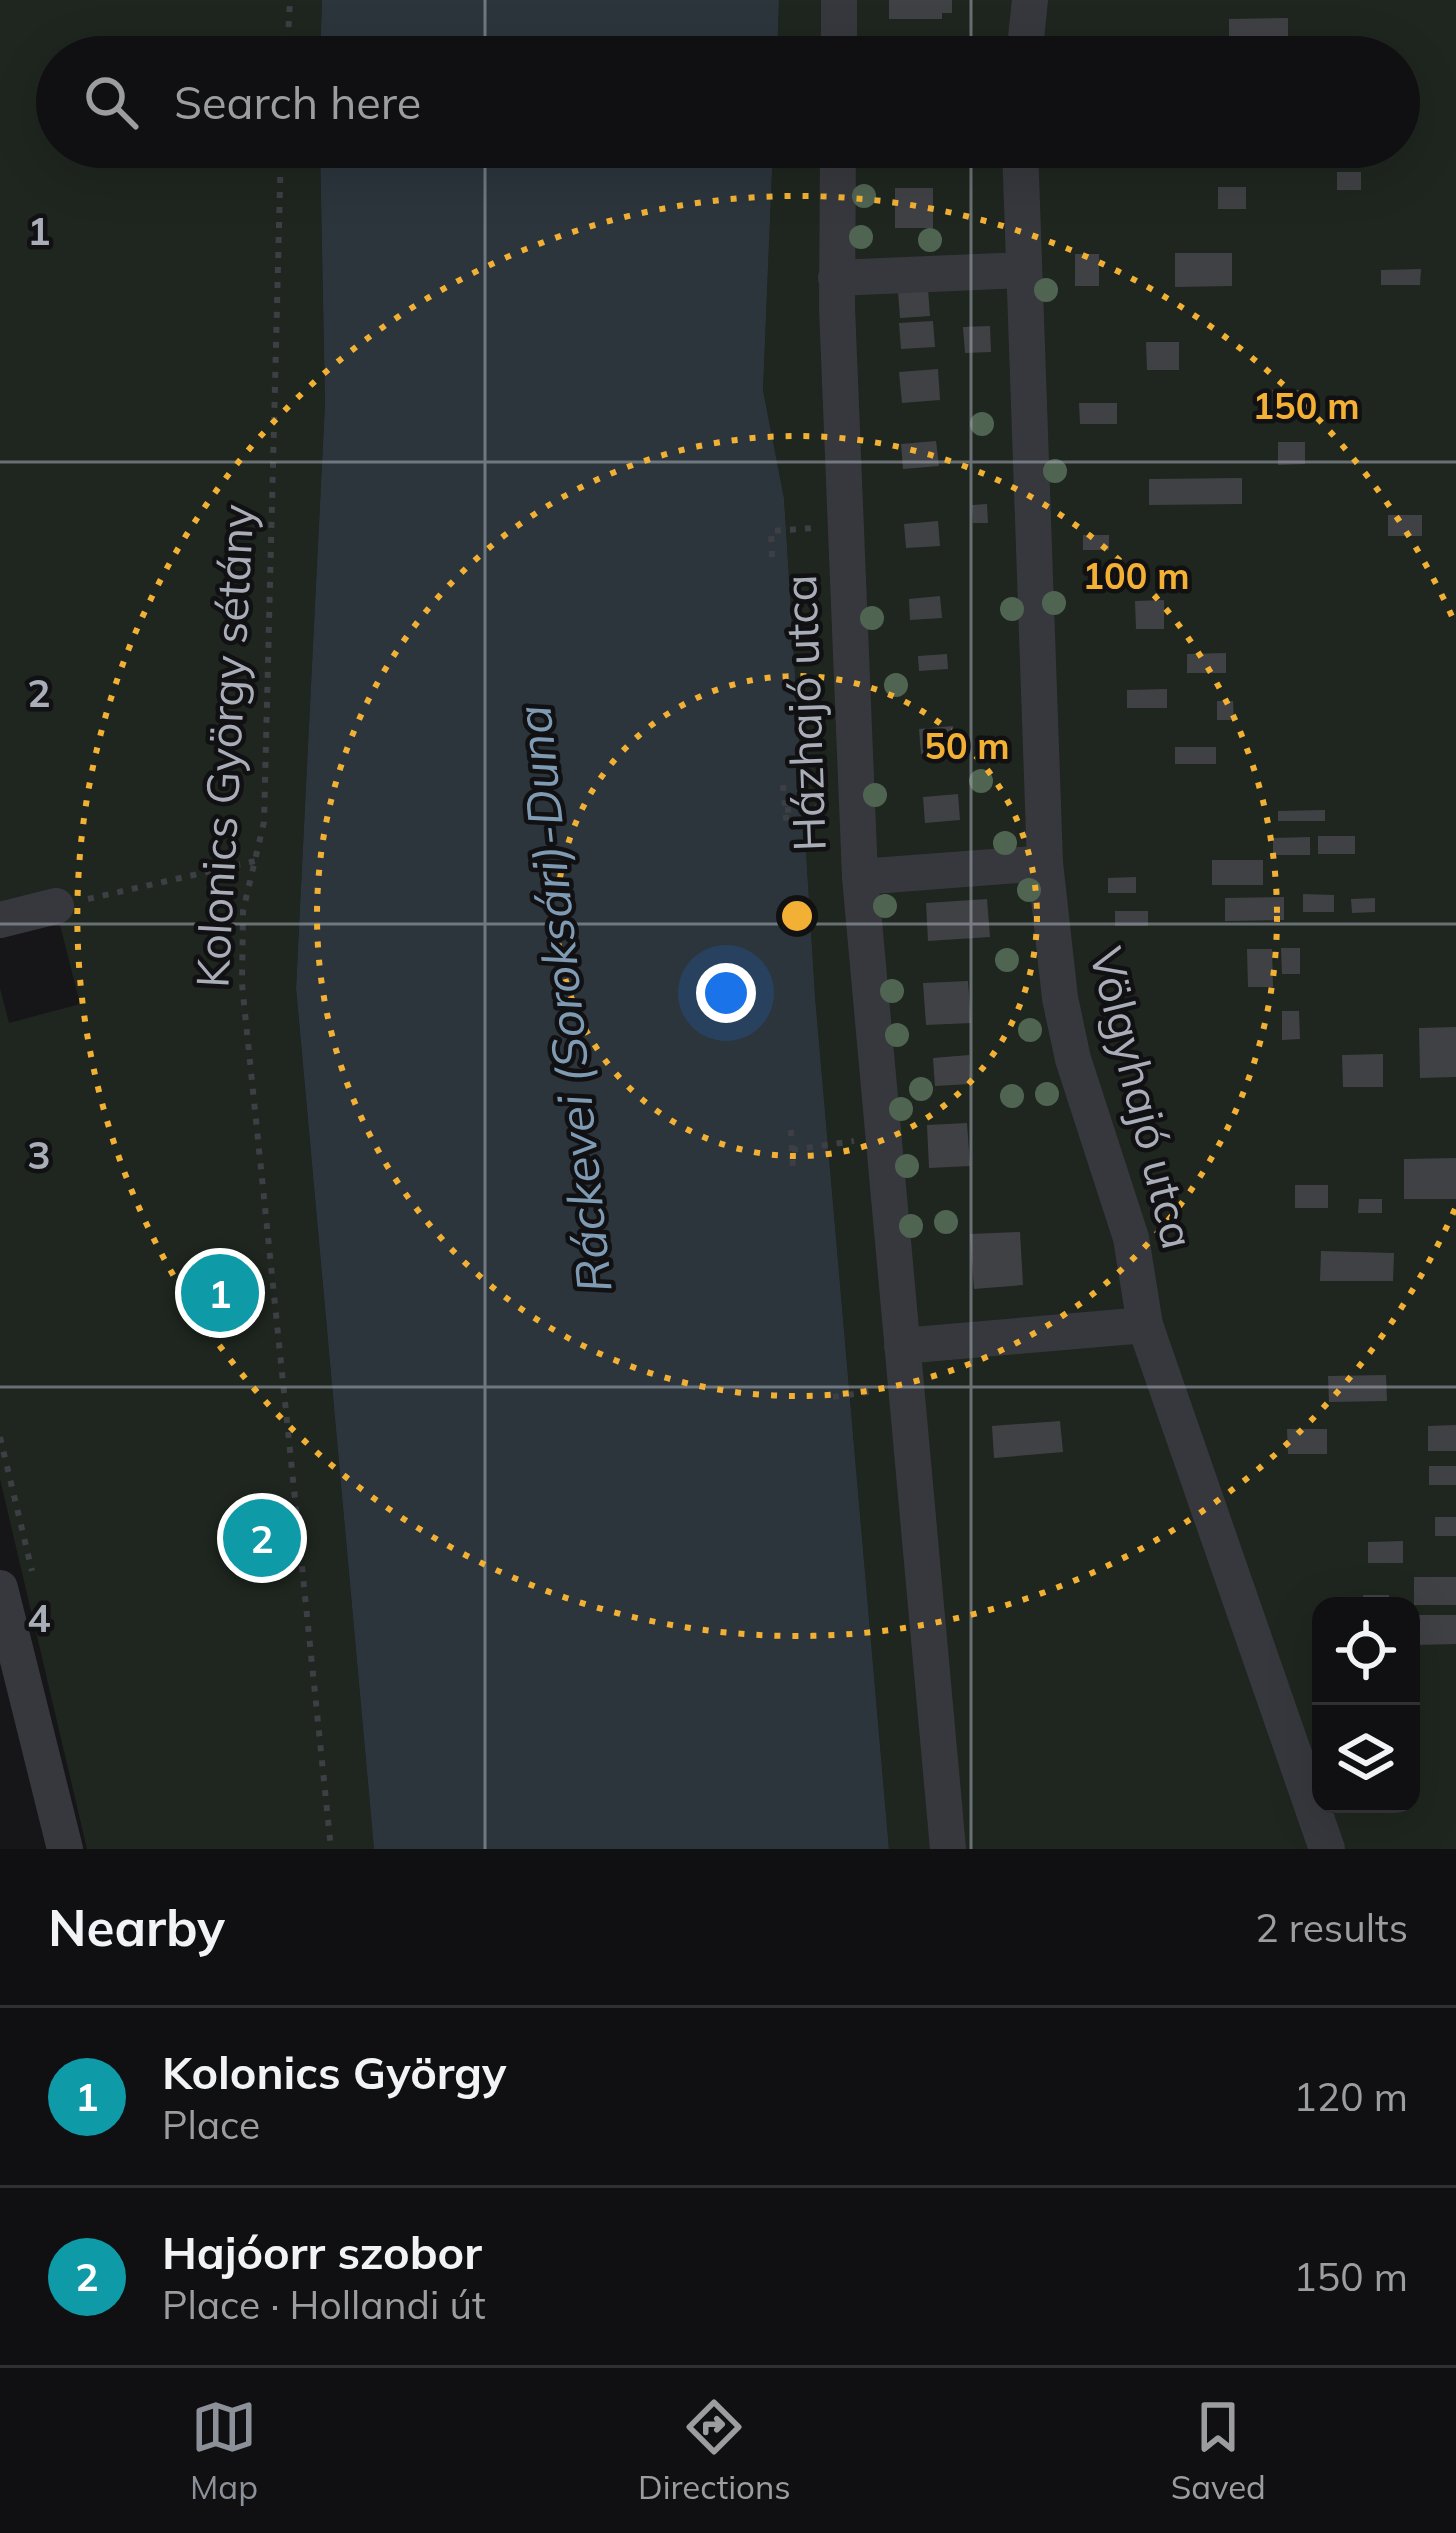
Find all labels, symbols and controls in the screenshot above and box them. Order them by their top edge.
search box [36,36,1420,168]
icon: search [78,69,144,135]
text: Search here [174,74,421,130]
text: 1 [27,206,51,255]
text: 150 m [1252,383,1360,428]
street label: Kolonics György sétány [183,503,265,989]
text: 100 m [1082,553,1190,598]
street label: Házhajó utca [771,574,837,852]
text: 2 [27,668,51,717]
water label: Ráckevei (Soroksári)-Duna [502,703,624,1296]
text: 50 m [924,723,1010,768]
centre of rings [776,895,818,937]
street label: Völgyhajó utca [1079,941,1207,1254]
your location [696,963,756,1023]
text: 3 [27,1130,51,1179]
pin: 1 [181,1248,259,1338]
pin: 2 [223,1493,301,1583]
text: 4 [27,1593,51,1642]
map controls [1312,1597,1420,1813]
button: locate [1312,1597,1420,1705]
button: layers [1312,1705,1420,1813]
text: Nearby [48,1895,225,1959]
text: 2 results [1255,1903,1408,1952]
text: Kolonics György [162,2044,507,2100]
text: 1 [75,2072,99,2121]
text: 120 m [1293,2072,1408,2121]
text: Place [162,2100,260,2149]
text: Hajóorr szobor [162,2224,482,2280]
text: 2 [75,2252,99,2301]
text: 150 m [1293,2252,1408,2301]
text: Place · Hollandi út [162,2280,486,2329]
tab: Map [190,2394,258,2507]
tab: Directions [638,2394,791,2507]
tab: Saved [1171,2394,1266,2507]

